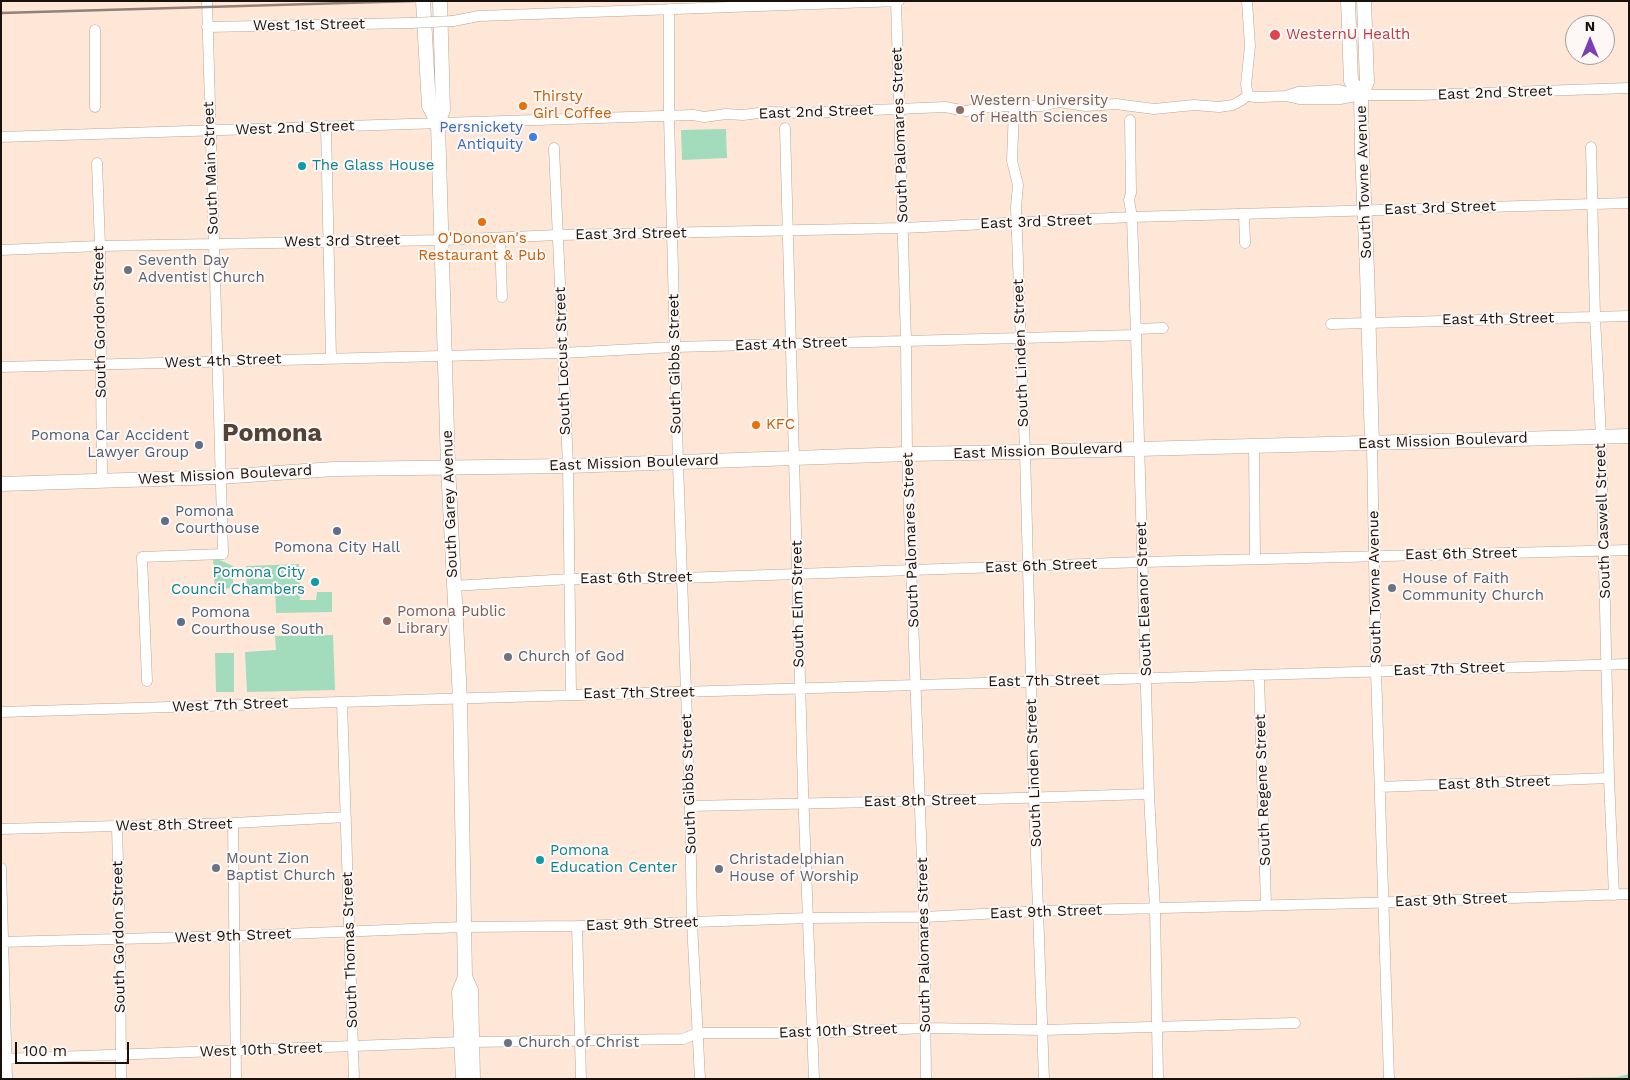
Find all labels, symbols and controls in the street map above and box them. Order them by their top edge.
street label: West 1st Street [253,15,365,35]
north arrow [1565,15,1615,65]
text: N [1585,18,1595,34]
place label: WesternU Health [1286,26,1410,44]
marker: WesternU Health [1268,28,1282,42]
street label: South Palomares Street [888,47,912,223]
street label: East 2nd Street [1437,82,1553,104]
place label: Thirsty Girl Coffee [533,88,612,123]
place label: Western University of Health Sciences [970,92,1108,127]
marker: Thirsty Girl Coffee [517,100,529,112]
street label: South Main Street [200,101,222,235]
street label: East 2nd Street [758,101,874,123]
marker: Western University of Health Sciences [954,104,966,116]
street label: South Towne Avenue [1352,105,1376,259]
street label: West 2nd Street [235,117,355,139]
place label: Persnickety Antiquity [439,119,523,154]
marker: Persnickety Antiquity [527,131,539,143]
place label: The Glass House [312,157,434,175]
marker: The Glass House [296,160,308,172]
street label: East 3rd Street [1384,197,1496,219]
street label: East 3rd Street [980,211,1092,233]
marker: O'Donovan's Restaurant & Pub [476,216,488,228]
street label: East 3rd Street [575,224,687,244]
place label: O'Donovan's Restaurant & Pub [418,230,546,265]
street label: West 3rd Street [284,231,400,251]
street label: South Gordon Street [90,246,110,398]
place label: Seventh Day Adventist Church [138,252,265,287]
marker: Seventh Day Adventist Church [122,264,134,276]
street label: South Linden Street [1009,279,1033,427]
street label: South Locust Street [551,287,575,435]
street label: South Gibbs Street [665,294,685,434]
street label: East 4th Street [1442,309,1554,329]
street label: East 4th Street [735,333,847,355]
street label: West 4th Street [164,350,282,372]
place label: KFC [766,416,795,434]
district label: Pomona [222,419,322,449]
marker: KFC [750,419,762,431]
place label: Pomona Car Accident Lawyer Group [31,427,189,462]
street label: East Mission Boulevard [1358,429,1528,453]
street label: South Garey Avenue [438,430,462,578]
marker: Pomona Car Accident Lawyer Group [193,439,205,451]
street label: East Mission Boulevard [953,439,1123,463]
street label: South Caswell Street [1591,443,1615,599]
street label: East Mission Boulevard [549,451,719,475]
street label: South Palomares Street [899,452,923,628]
street label: West Mission Boulevard [137,461,313,489]
place label: Pomona Courthouse [175,503,260,538]
street label: South Towne Avenue [1365,510,1385,664]
marker: Pomona Courthouse [159,515,171,527]
street label: South Eleanor Street [1132,521,1156,677]
marker: Pomona City Hall [331,525,343,537]
place label: Pomona City Hall [274,539,400,557]
street label: South Elm Street [788,540,808,668]
street label: East 6th Street [1405,544,1517,564]
street label: East 6th Street [985,555,1097,577]
place label: Pomona City Council Chambers [171,564,305,599]
street label: East 6th Street [580,568,692,588]
place label: House of Faith Community Church [1402,570,1544,605]
marker: Pomona City Council Chambers [309,576,321,588]
marker: House of Faith Community Church [1386,582,1398,594]
place label: Pomona Public Library [397,603,506,638]
place label: Pomona Courthouse South [191,604,324,639]
marker: Pomona Public Library [381,615,393,627]
marker: Pomona Courthouse South [175,616,187,628]
place label: Church of God [518,648,625,666]
marker: Church of God [502,651,514,663]
street label: East 7th Street [1393,658,1505,680]
street label: East 7th Street [988,671,1100,691]
street label: East 7th Street [583,683,695,703]
street label: West 7th Street [172,694,288,716]
street label: South Linden Street [1022,699,1046,847]
street label: South Gibbs Street [678,714,700,854]
street label: South Regene Street [1251,714,1275,866]
street label: East 8th Street [1438,772,1550,794]
street label: East 8th Street [864,791,976,811]
street label: West 8th Street [115,815,233,835]
place label: Pomona Education Center [550,842,677,877]
place label: Mount Zion Baptist Church [226,850,336,885]
place label: Christadelphian House of Worship [729,851,859,886]
marker: Pomona Education Center [534,854,546,866]
street label: South Palomares Street [913,857,935,1033]
street label: South Gordon Street [109,861,129,1013]
marker: Mount Zion Baptist Church [210,862,222,874]
marker: Christadelphian House of Worship [713,863,725,875]
street label: South Thomas Street [338,871,362,1029]
street label: East 9th Street [1394,889,1508,911]
street label: East 9th Street [989,901,1103,923]
street label: East 9th Street [585,913,699,935]
street label: West 9th Street [174,925,292,947]
street label: East 10th Street [779,1020,897,1042]
scale bar [18,1032,131,1064]
place label: Church of Christ [518,1034,639,1052]
marker: Church of Christ [502,1037,514,1049]
street label: West 10th Street [199,1039,323,1061]
text: 100 m [23,1042,67,1060]

